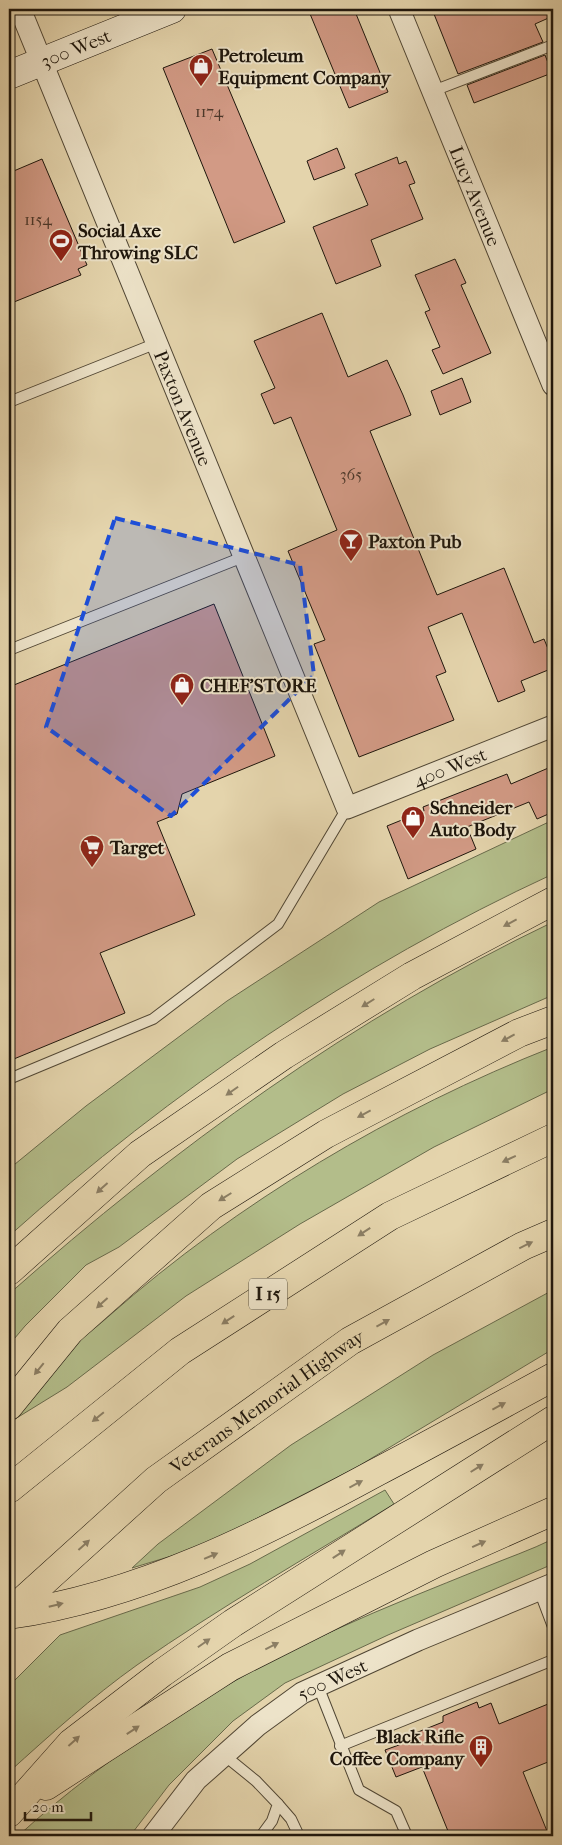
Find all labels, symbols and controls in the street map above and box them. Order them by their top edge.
street label: 300 West [38,25,114,73]
place label: Petroleum Equipment Company [218,45,392,89]
shop icon: Petroleum Equipment Company [188,53,214,87]
house number: 1174 [195,102,224,121]
street label: Lucy Avenue [444,143,505,250]
house number: 1154 [24,210,52,229]
place label: Social Axe Throwing SLC [77,220,198,264]
sports icon: Social Axe Throwing SLC [48,228,74,262]
street label: Paxton Avenue [149,347,216,469]
house number: 365 [340,465,362,484]
bar icon: Paxton Pub [338,528,364,562]
place label: Paxton Pub [368,531,461,553]
shop icon: CHEF'STORE [169,672,195,706]
place label: CHEF'STORE [200,675,317,697]
street label: 400 West [410,743,490,792]
place label: Schneider Auto Body [429,797,516,841]
shop icon: Schneider Auto Body [400,805,426,839]
supermarket icon: Target [79,834,105,868]
place label: Target [109,837,165,859]
one-way arrow [502,919,517,927]
one-way arrow [362,999,375,1008]
one-way arrow [501,1034,515,1042]
one-way arrow [225,1086,238,1096]
one-way arrow [357,1110,371,1118]
one-way arrow [502,1155,516,1163]
one-way arrow [96,1182,108,1194]
one-way arrow [218,1193,231,1202]
one-way arrow [358,1227,371,1237]
one-way arrow [519,1241,533,1249]
road number: I 15 [249,1278,287,1310]
one-way arrow [96,1297,108,1309]
one-way arrow [221,1315,234,1325]
one-way arrow [376,1319,391,1327]
street label: Veterans Memorial Highway [165,1325,369,1479]
one-way arrow [34,1362,45,1375]
one-way arrow [492,1402,507,1410]
one-way arrow [92,1412,105,1423]
one-way arrow [471,1463,484,1473]
one-way arrow [350,1479,363,1488]
one-way arrow [77,1539,89,1551]
one-way arrow [472,1540,486,1548]
one-way arrow [333,1550,346,1559]
one-way arrow [204,1552,218,1560]
one-way arrow [49,1601,64,1609]
one-way arrow [197,1638,210,1648]
one-way arrow [265,1642,279,1650]
street label: 500 West [294,1655,371,1705]
one-way arrow [126,1725,140,1734]
place label: Black Rifle Coffee Company [330,1726,465,1770]
building icon: Black Rifle Coffee Company [468,1734,494,1768]
one-way arrow [68,1736,81,1747]
scale bar [25,1790,91,1822]
text: 20 m [32,1798,64,1816]

